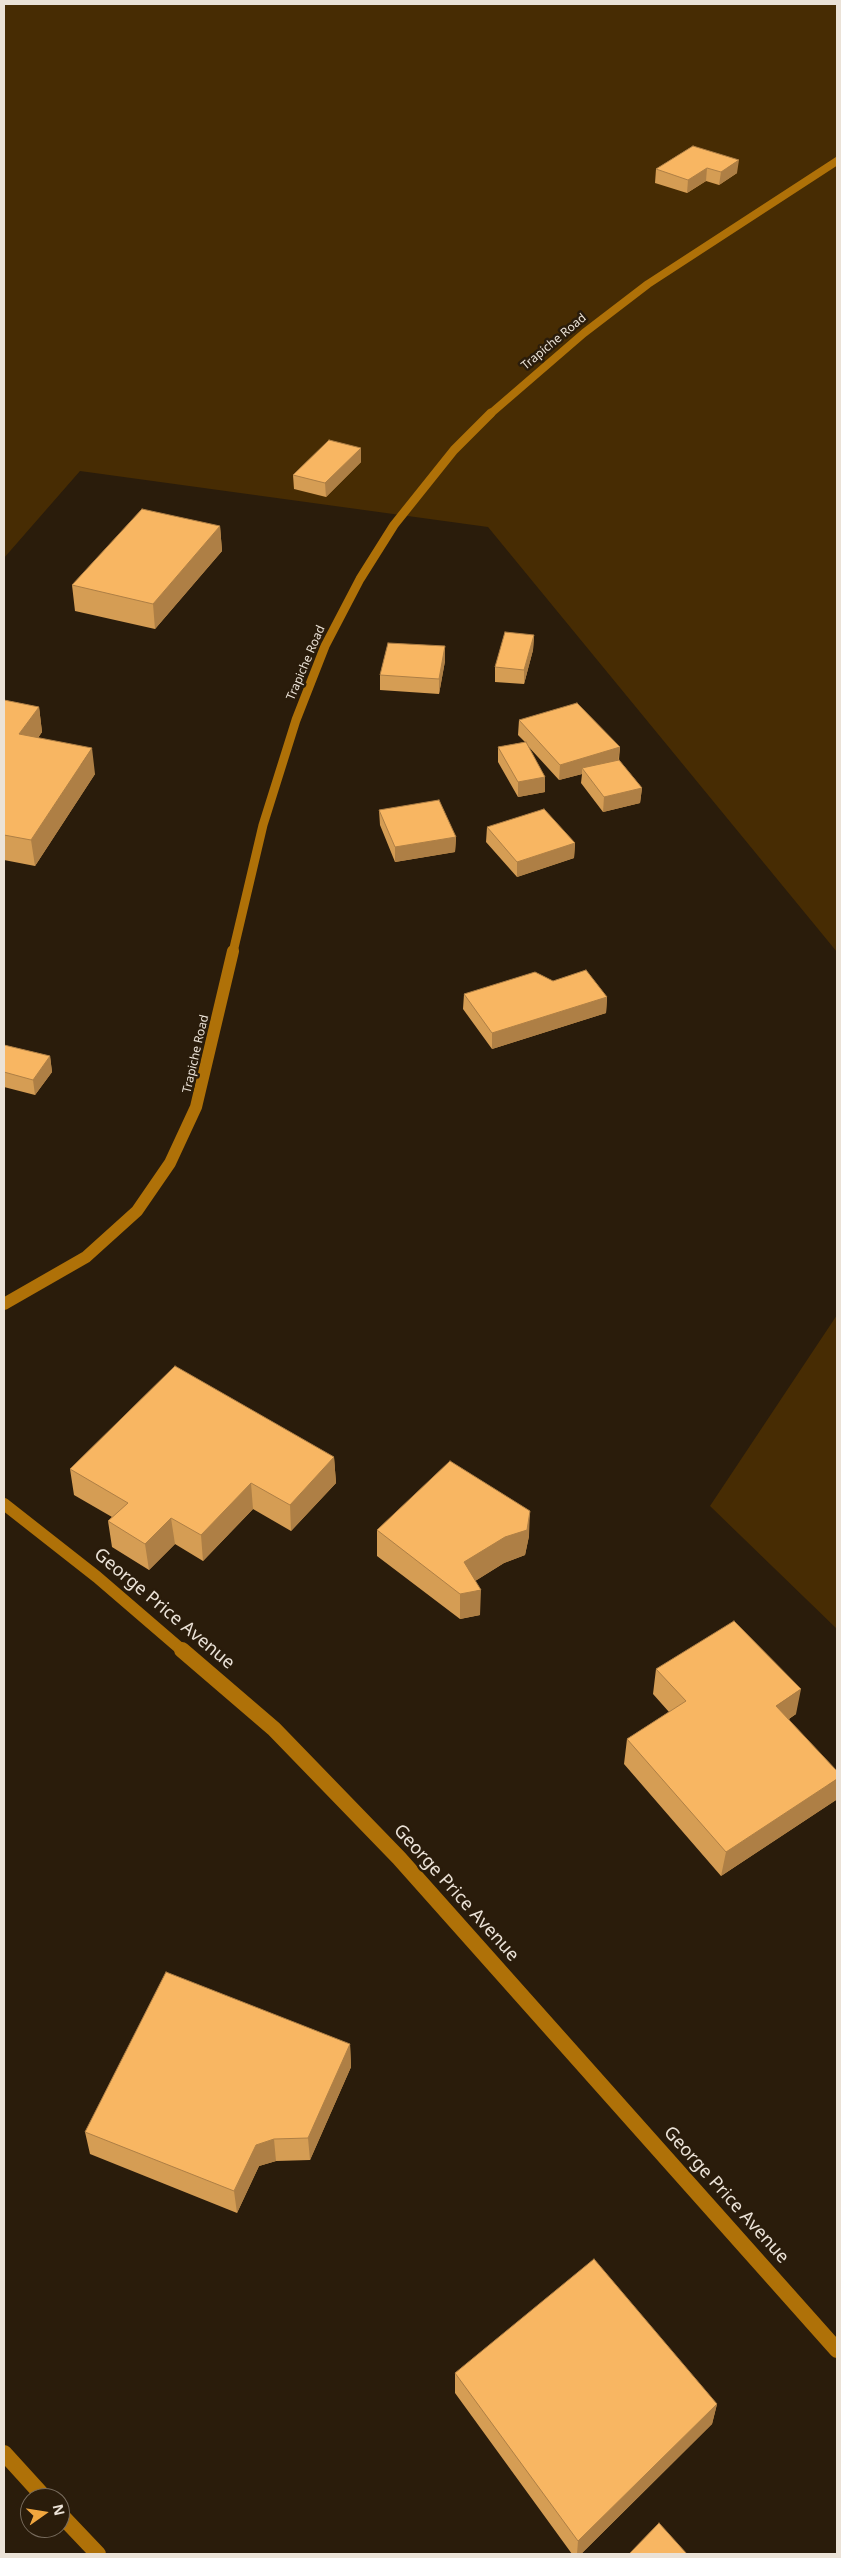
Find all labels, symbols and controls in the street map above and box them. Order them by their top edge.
street label: Trapiche Road [519,311,589,373]
street label: Trapiche Road [284,623,328,703]
street label: Trapiche Road [180,1013,212,1095]
street label: George Price Avenue [89,1544,239,1674]
street label: George Price Avenue [389,1820,523,1966]
street label: George Price Avenue [659,2122,793,2268]
north arrow [20,2488,70,2538]
text: N [49,2502,70,2517]

